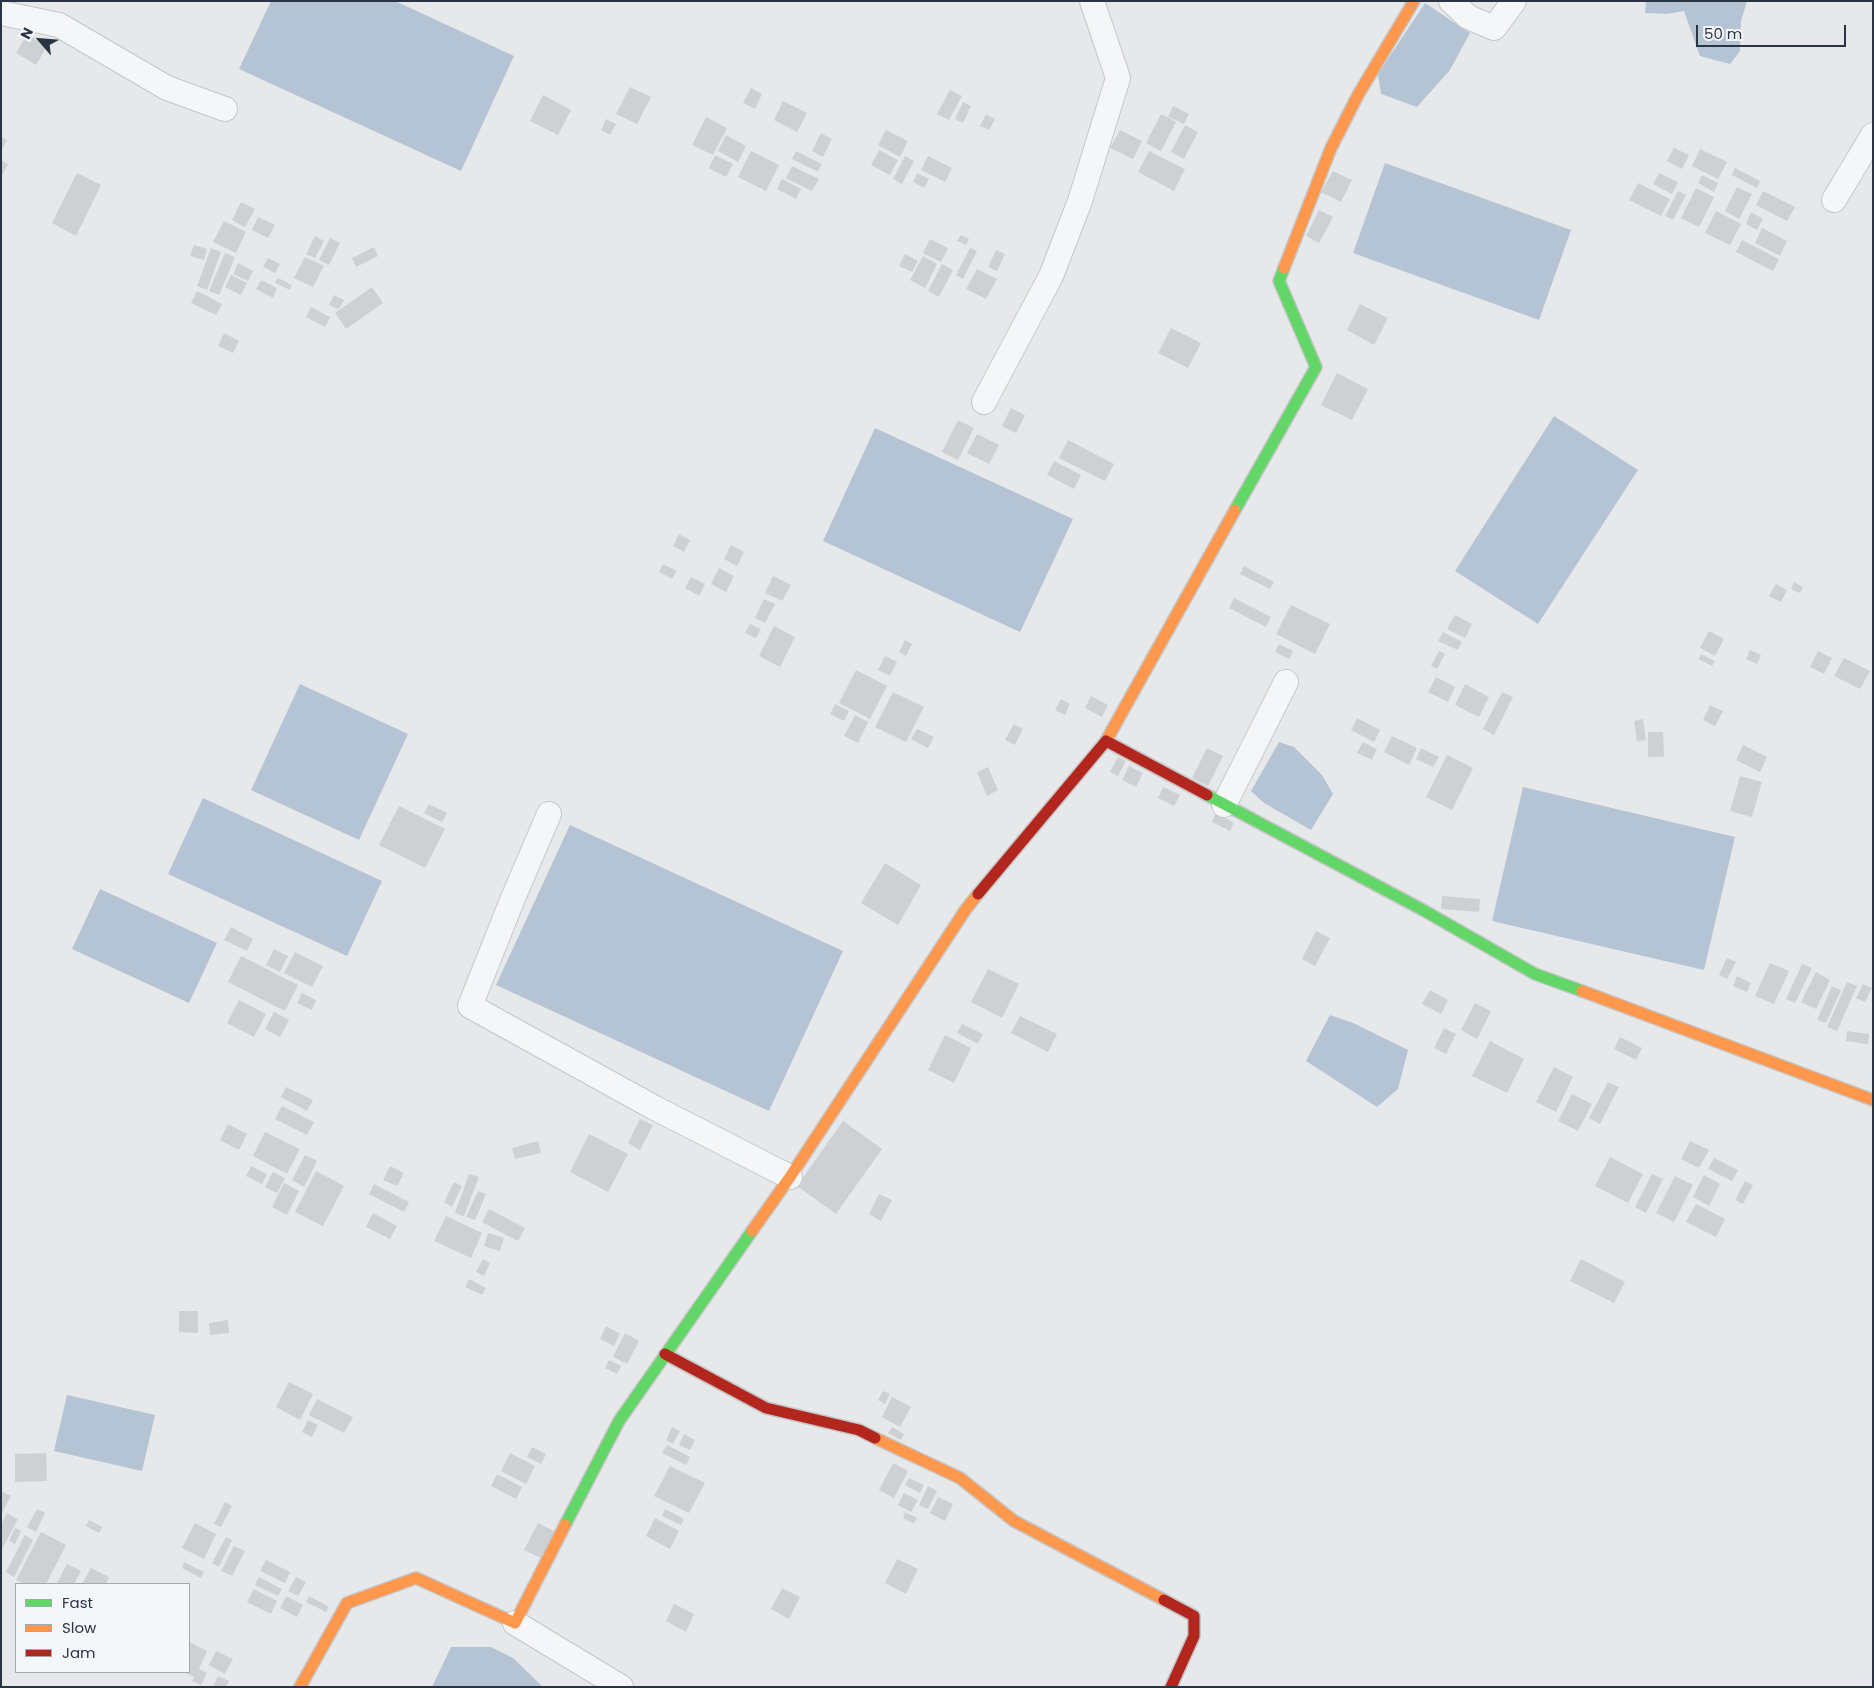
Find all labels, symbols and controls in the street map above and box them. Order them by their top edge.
north arrow [15,15,65,65]
scale bar [1699,15,1849,47]
text: 50 m [1704,23,1742,44]
text: N [15,24,38,42]
legend [15,1583,190,1673]
text: Fast [62,1592,93,1613]
text: Slow [62,1617,96,1638]
text: Jam [62,1642,96,1663]

